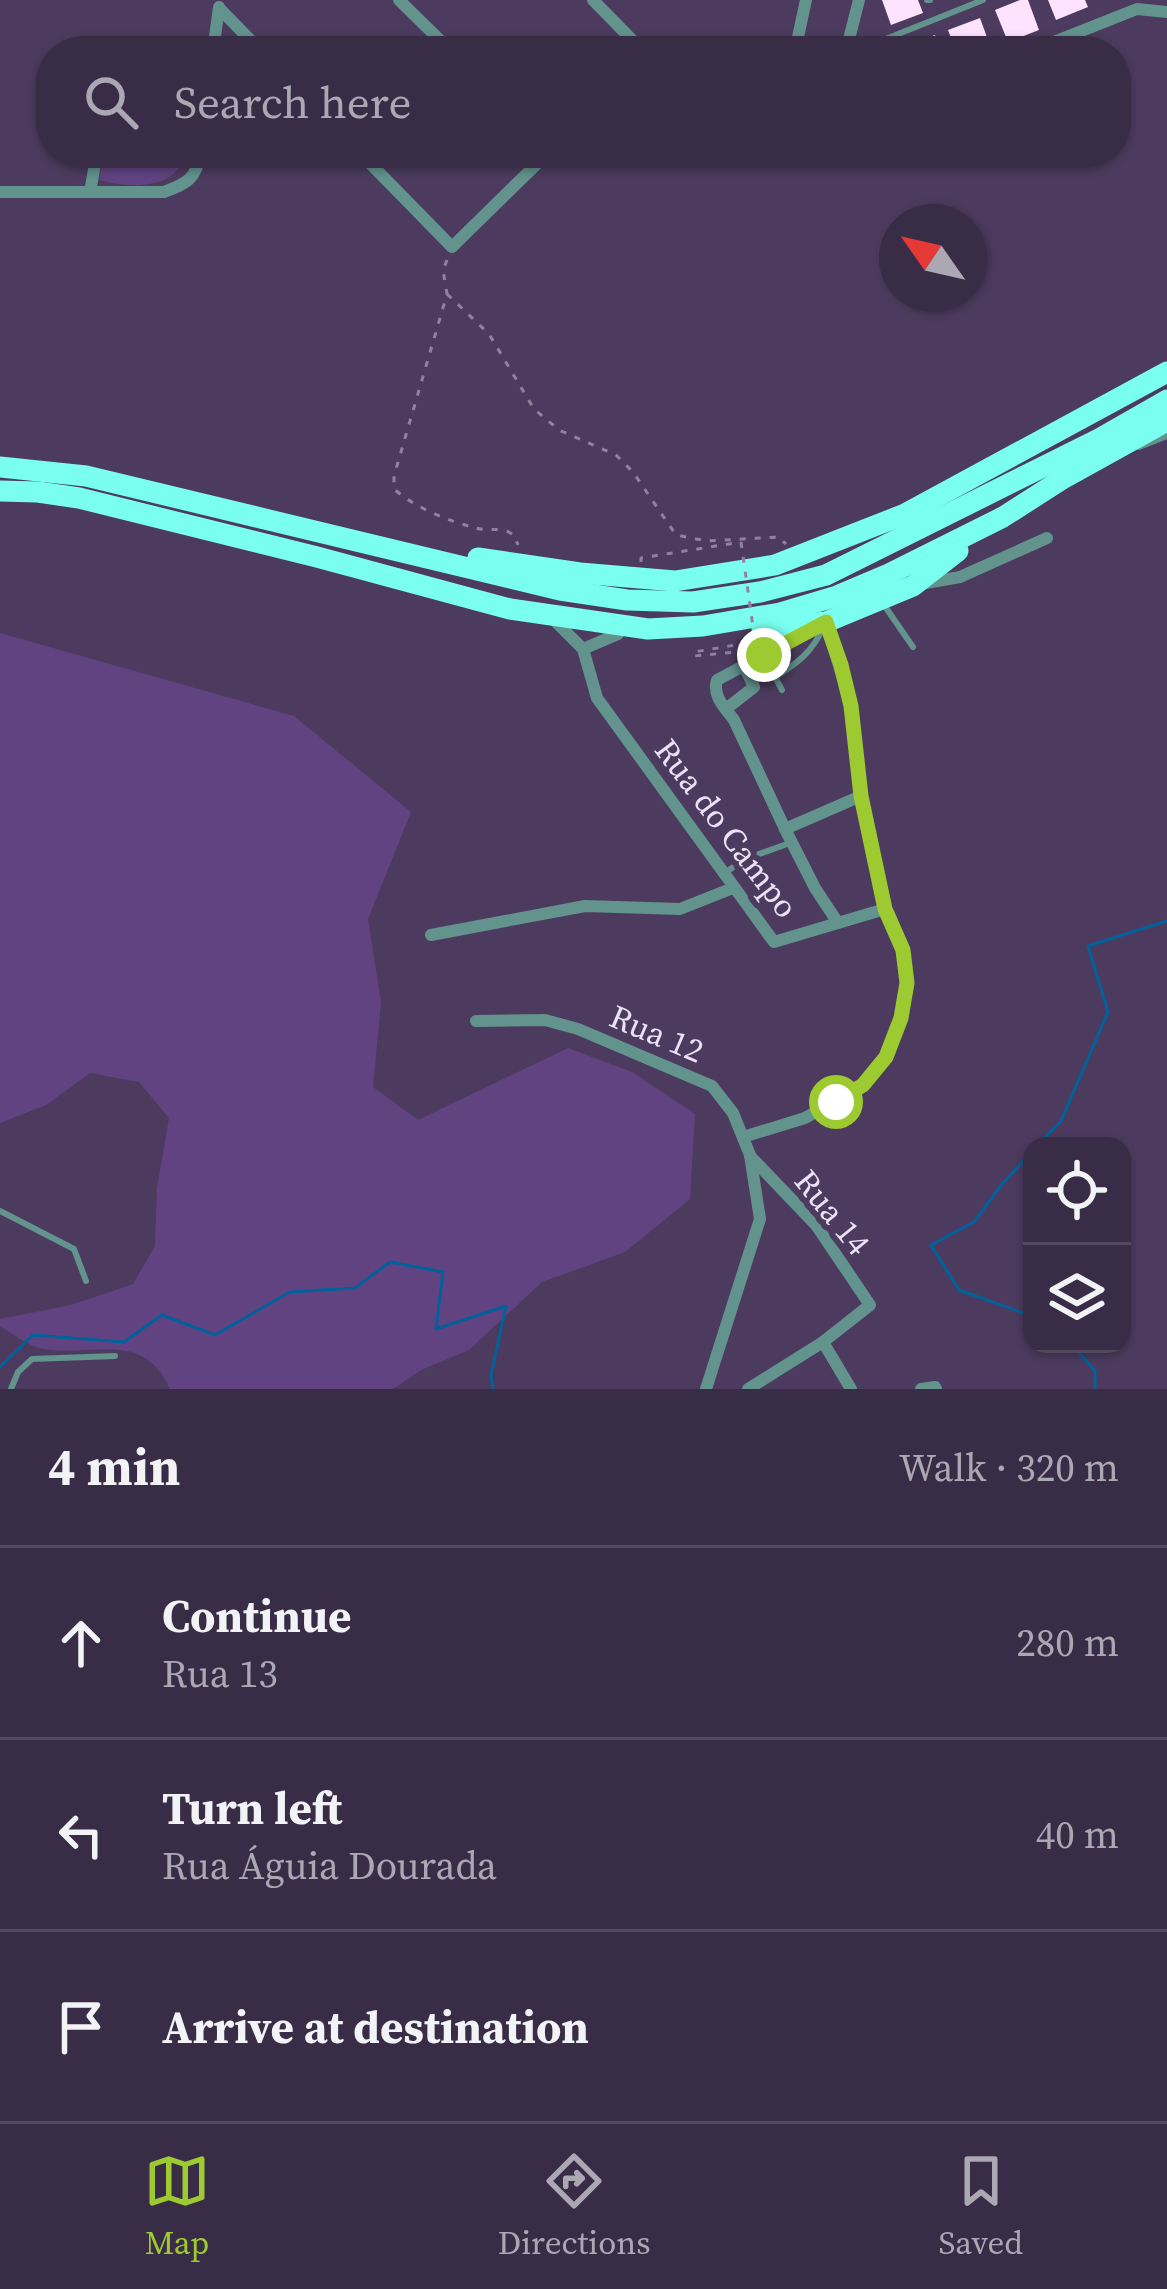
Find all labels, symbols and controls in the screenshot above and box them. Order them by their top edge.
search box [36,36,1131,168]
icon: search [78,69,144,135]
text: Search here [174,71,411,133]
north arrow [879,204,987,312]
route end [737,628,791,682]
street label: Rua do Campo [644,730,809,927]
street label: Rua 12 [603,994,711,1073]
route start [809,1075,863,1129]
map controls [1023,1137,1131,1353]
button: locate [1023,1137,1131,1245]
street label: Rua 14 [784,1160,881,1264]
button: layers [1023,1245,1131,1353]
text: 4 min [48,1432,180,1502]
text: Walk · 320 m [899,1441,1119,1494]
text: Continue [162,1585,351,1647]
icon: ahead [48,1610,114,1676]
text: 280 m [1016,1616,1119,1669]
text: Rua 13 [162,1647,278,1700]
text: Turn left [162,1777,342,1839]
icon: left [48,1802,114,1868]
text: 40 m [1036,1808,1119,1861]
text: Rua Águia Dourada [162,1839,497,1892]
icon: arrive [48,1994,114,2060]
text: Arrive at destination [162,1996,589,2058]
tab: Map [144,2148,210,2265]
tab: Directions [498,2148,651,2265]
tab: Saved [938,2148,1023,2265]

